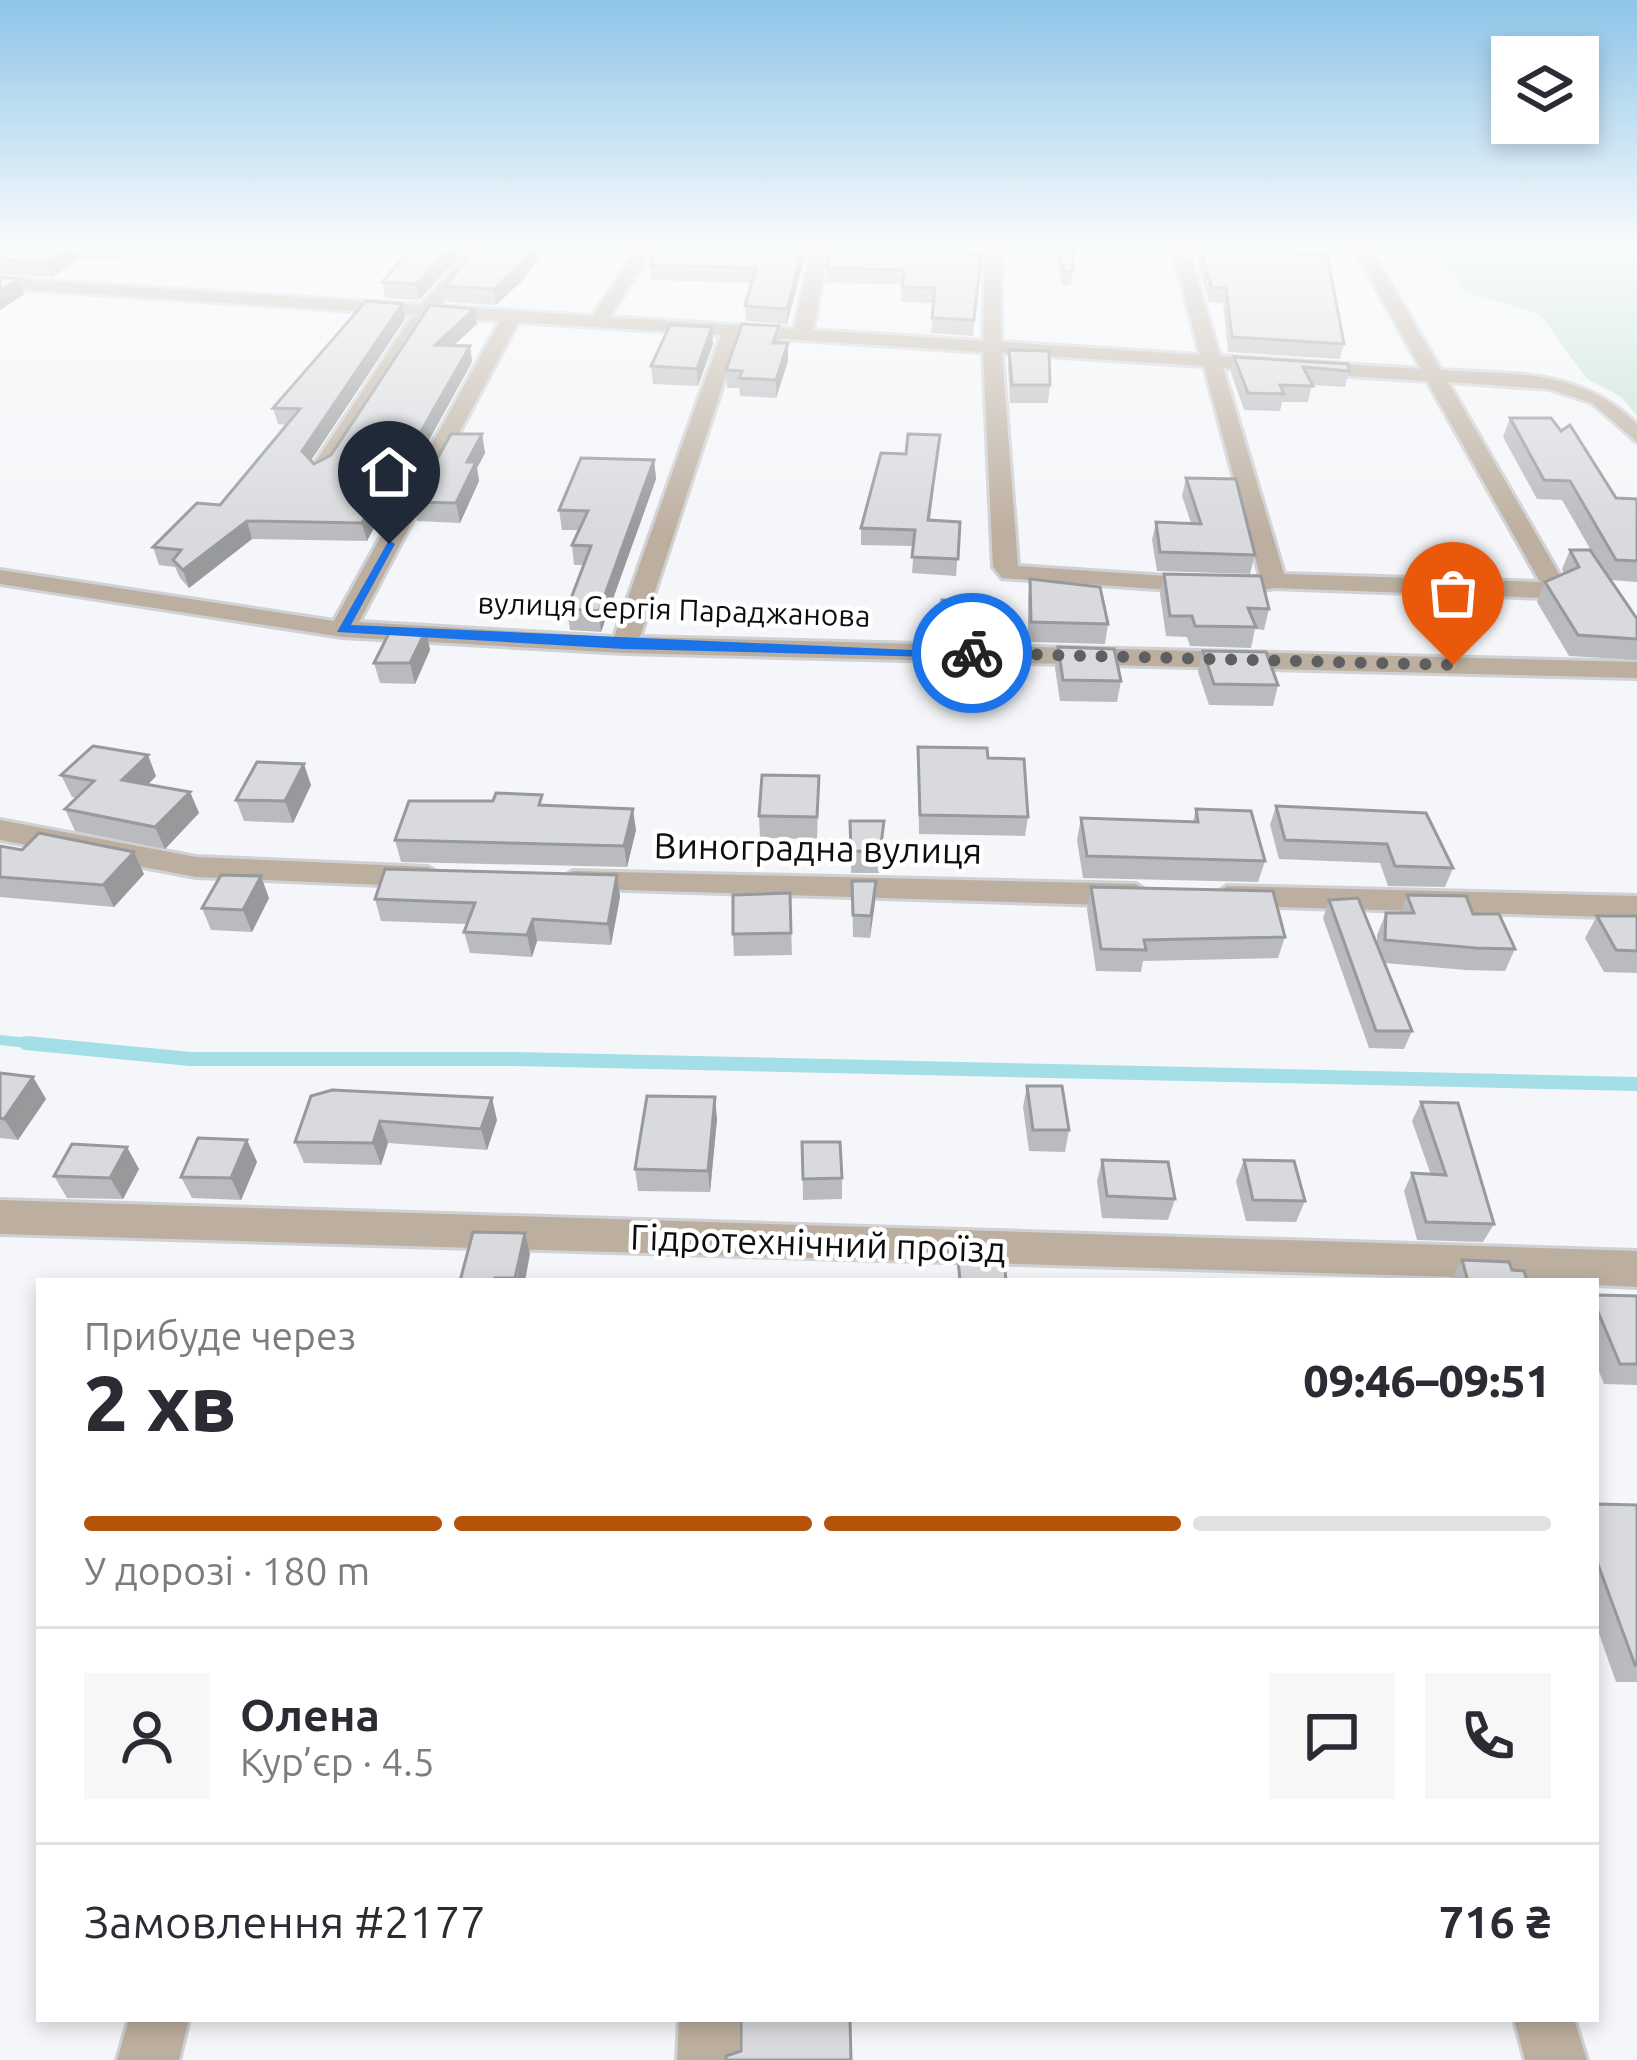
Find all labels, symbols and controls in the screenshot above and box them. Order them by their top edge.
map controls [1491,36,1599,144]
button: layers [1491,36,1599,144]
pin [338,421,440,544]
icon: home [356,439,422,505]
pin [1402,542,1504,665]
icon: bag [1420,560,1486,626]
street label: вулиця Сергія Параджанова [477,585,871,633]
courier [912,593,1032,713]
icon: bike [939,620,1005,686]
street label: Виноградна вулиця [653,824,983,871]
street label: Гідротехнічний проїзд [630,1215,1006,1270]
text: Прибуде через [84,1314,356,1357]
text: 09:46–09:51 [1303,1355,1551,1406]
text: 2 хв [84,1358,237,1446]
text: У дорозі · 180 m [84,1549,370,1592]
button: person [84,1673,210,1799]
button: chat [1269,1673,1395,1799]
button: phone [1425,1673,1551,1799]
text: Олена [240,1689,380,1740]
text: Кур’єр · 4.5 [240,1740,435,1783]
text: Замовлення #2177 [84,1896,486,1947]
text: 716 ₴ [1439,1896,1551,1947]

